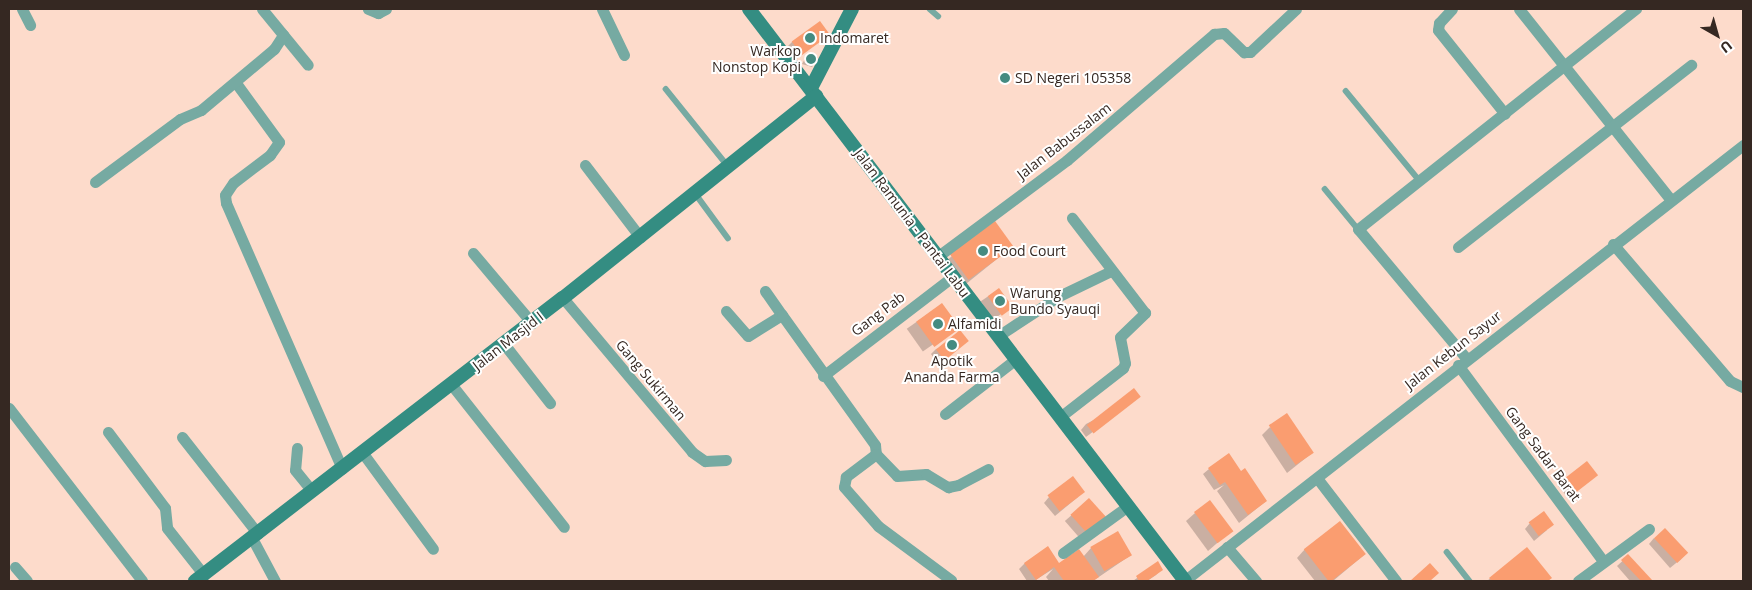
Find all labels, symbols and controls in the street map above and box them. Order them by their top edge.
north arrow [1692,10,1742,60]
place label: Indomaret [820,30,889,46]
marker: Indomaret [804,32,816,44]
text: U [1717,36,1737,58]
place label: Warkop Nonstop Kopi [712,43,801,75]
marker: Warkop Nonstop Kopi [805,53,817,65]
place label: SD Negeri 105358 [1015,70,1131,86]
marker: SD Negeri 105358 [999,72,1011,84]
street label: Jalan Babussalam [1014,99,1114,183]
street label: Jalan Ramunia - Pantai Labu [851,145,973,301]
place label: Food Court [993,243,1066,259]
marker: Food Court [977,245,989,257]
place label: Warung Bundo Syauqi [1010,285,1100,318]
street label: Gang Pab [848,288,908,340]
marker: Warung Bundo Syauqi [994,295,1006,307]
street label: Jalan Kebun Sayur [1401,307,1505,393]
street label: Jalan Masjid I [469,308,547,374]
place label: Alfamidi [948,316,1001,332]
marker: Alfamidi [932,318,944,330]
street label: Gang Sukirman [612,336,690,424]
marker: Apotik Ananda Farma [946,339,958,351]
place label: Apotik Ananda Farma [904,353,1000,386]
street label: Gang Sadar Barat [1502,403,1584,505]

